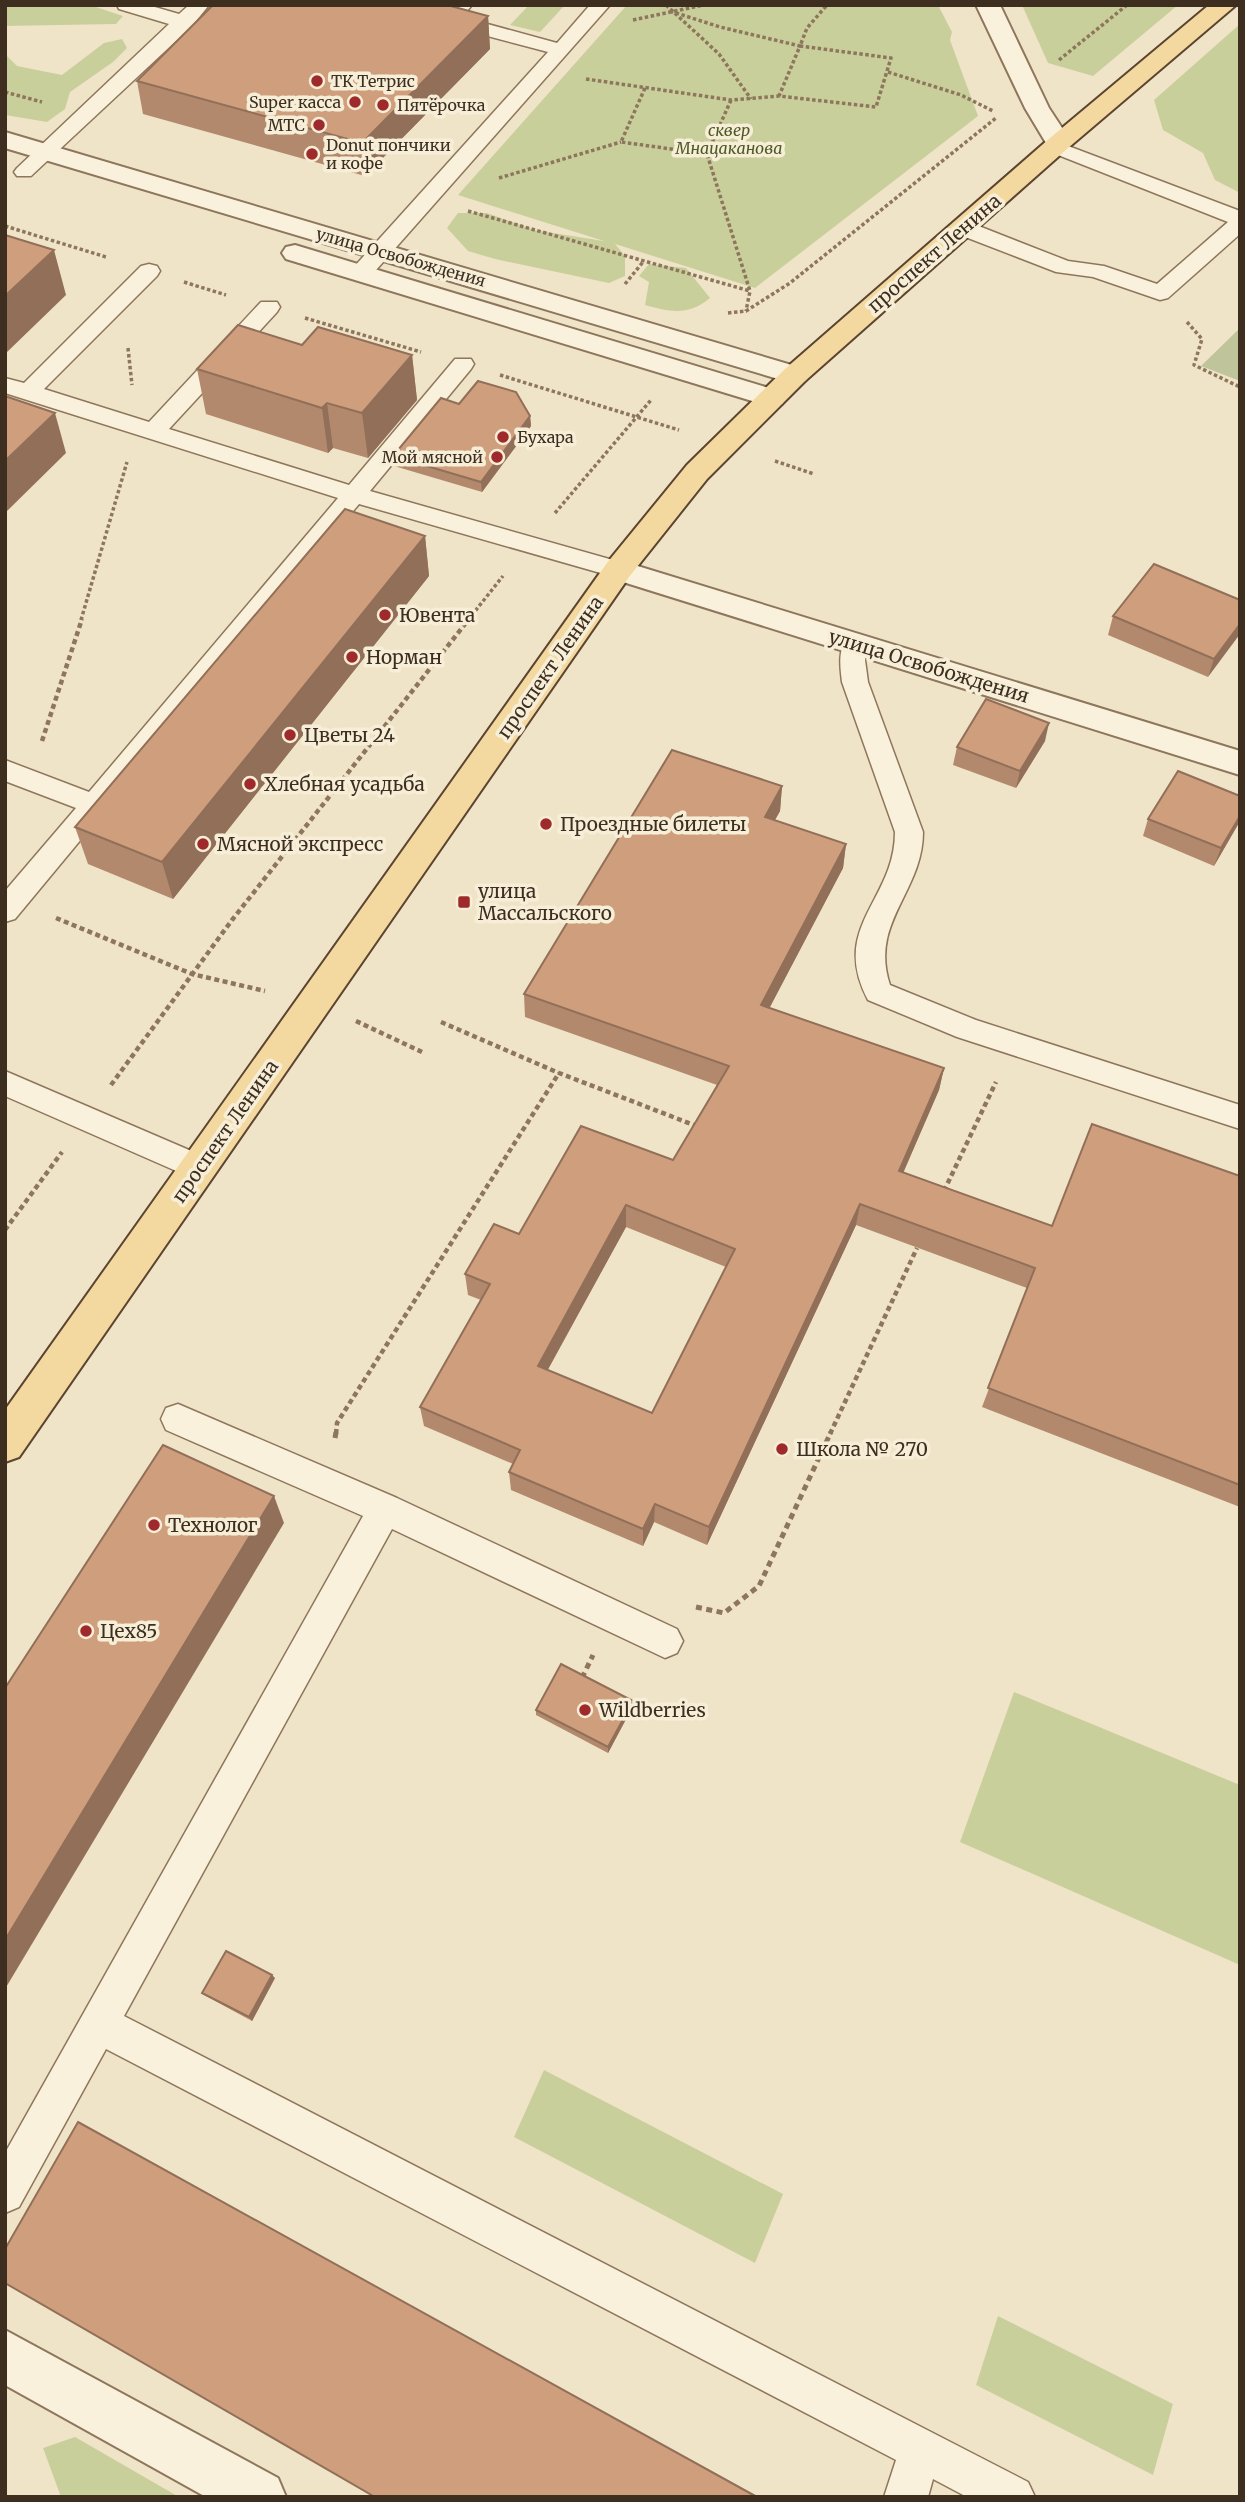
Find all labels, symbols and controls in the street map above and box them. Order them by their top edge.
place label: ТК Тетрис [331,71,415,91]
marker: ТК Тетрис [309,73,325,89]
place label: Super касса [249,92,341,112]
marker: Super касса [347,94,363,110]
place label: Пятёрочка [397,95,486,115]
marker: Пятёрочка [375,97,391,113]
place label: МТС [268,115,305,135]
marker: МТС [311,117,327,133]
park label: сквер Мнацаканова [675,120,782,158]
place label: Donut пончики и кофе [326,135,451,173]
marker: Donut пончики и кофе [304,146,320,162]
street label: проспект Ленина [862,189,1006,317]
street label: улица Освобождения [314,223,488,291]
place label: Бухара [517,427,574,447]
marker: Бухара [495,429,511,445]
place label: Мой мясной [382,447,483,467]
marker: Мой мясной [489,449,505,465]
street label: проспект Ленина [492,591,608,743]
place label: Ювента [399,603,475,627]
marker: Ювента [377,607,393,623]
street label: улица Освобождения [826,624,1032,708]
place label: Норман [366,645,442,669]
marker: Норман [344,649,360,665]
place label: Цветы 24 [304,723,395,747]
marker: Цветы 24 [282,727,298,743]
place label: Хлебная усадьба [264,772,425,796]
marker: Хлебная усадьба [242,776,258,792]
place label: Проездные билеты [560,812,746,836]
marker: Проездные билеты [538,816,554,832]
place label: Мясной экспресс [217,832,383,856]
marker: Мясной экспресс [195,836,211,852]
place label: улица Массальского [478,879,612,925]
marker: улица Массальского [456,894,472,910]
street label: проспект Ленина [167,1055,283,1207]
place label: Школа № 270 [796,1437,928,1461]
marker: Школа № 270 [774,1441,790,1457]
place label: Технолог [168,1513,258,1537]
marker: Технолог [146,1517,162,1533]
place label: Цех85 [100,1619,157,1643]
marker: Цех85 [78,1623,94,1639]
place label: Wildberries [598,1698,706,1722]
marker: Wildberries [577,1702,593,1718]

